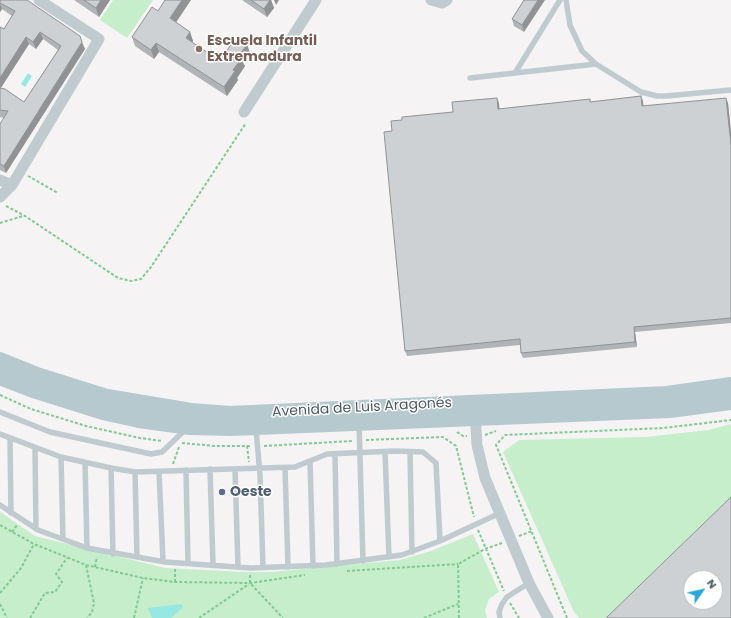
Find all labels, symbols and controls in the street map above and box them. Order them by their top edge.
place label: Escuela Infantil Extremadura [207,33,317,66]
marker: Escuela Infantil Extremadura [194,44,204,54]
street label: Avenida de Luis Aragonés [272,395,452,421]
place label: Oeste [230,484,272,500]
marker: Oeste [217,487,227,497]
north arrow [683,570,723,610]
text: N [703,576,721,592]

